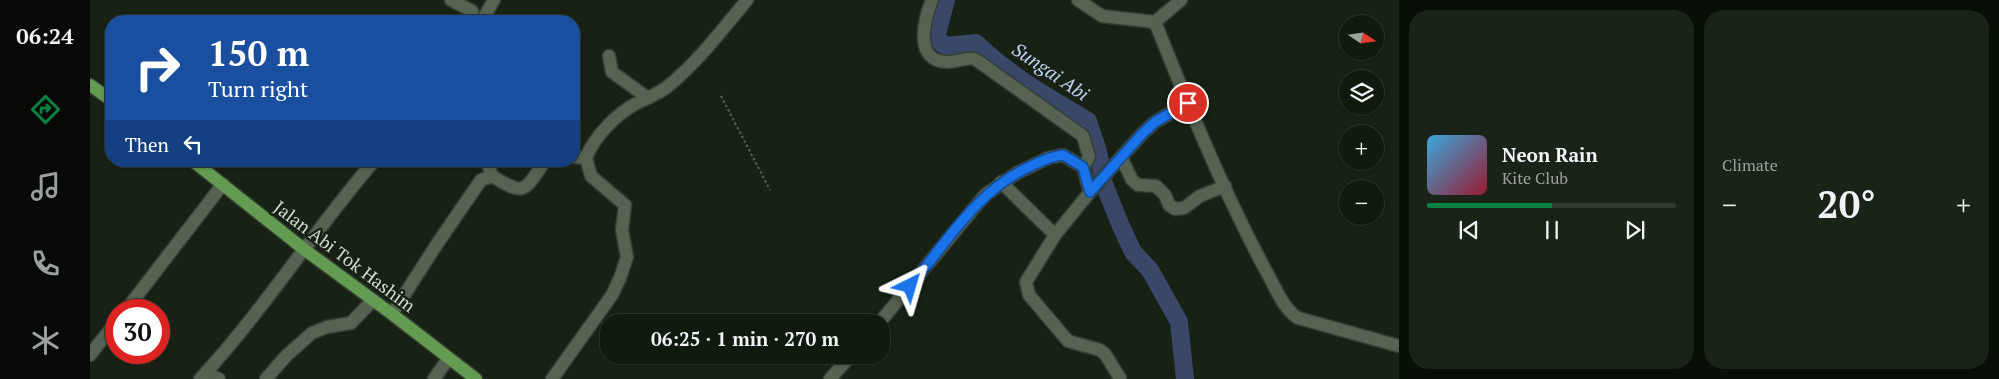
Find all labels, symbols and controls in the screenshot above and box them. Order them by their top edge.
north arrow [1339,15,1384,60]
map controls [1339,15,1384,225]
text: 06:24 [16,21,74,50]
text: 150 m [208,30,309,76]
icon: right [125,35,190,100]
water label: Sungai Abi [1008,36,1095,106]
button: layers [1339,70,1384,115]
text: Turn right [208,74,308,103]
pin [1167,82,1209,124]
icon: arrive [1174,89,1202,117]
icon: directions [28,92,63,127]
button: + [1339,125,1384,170]
icon: left [179,130,207,158]
text: Then [125,132,169,157]
text: Neon Rain [1502,142,1598,167]
text: Climate [1722,154,1778,176]
text: Kite Club [1502,167,1568,189]
icon: music [28,169,63,204]
text: 20° [1817,179,1876,229]
button: − [1339,180,1384,225]
text: − [1722,186,1737,223]
text: + [1956,186,1971,223]
street label: Jalan Abi Tok Hashim [269,195,421,317]
icon: previous [1455,216,1483,244]
icon: pause [1538,216,1566,244]
icon: next [1621,216,1649,244]
icon: phone [28,246,63,281]
position arrow [883,259,935,311]
speed limit sign: 30 [105,299,170,364]
icon: climate [28,323,63,358]
text: 06:25 · 1 min · 270 m [651,326,839,351]

